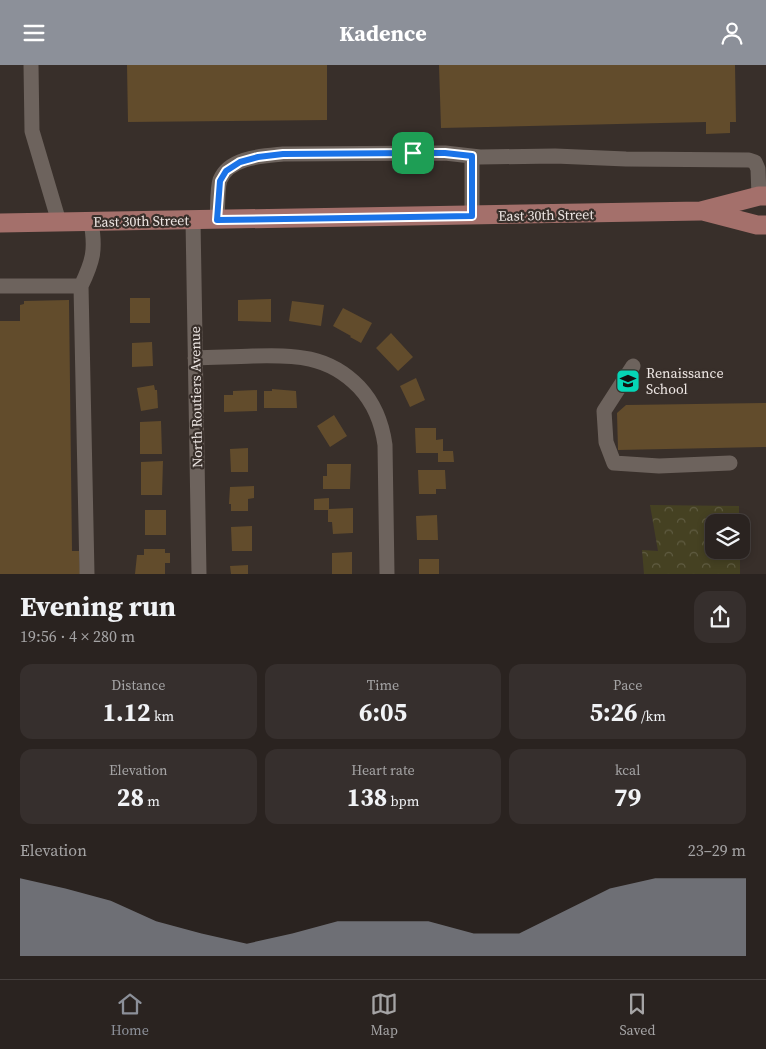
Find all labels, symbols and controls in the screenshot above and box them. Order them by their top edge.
text: Kadence [339,18,427,48]
icon: menu [20,19,48,47]
icon: person [718,19,746,47]
pin [392,132,434,174]
icon: arrive [399,139,427,167]
street label: East 30th Street [498,204,595,226]
street label: East 30th Street [93,210,190,232]
street label: North Routiers Avenue [185,326,207,468]
place label: Renaissance School [646,363,724,399]
school or university icon: Renaissance School [615,368,641,394]
map controls [705,514,750,559]
button: layers [705,514,750,559]
text: Evening run [20,587,176,625]
button: share [694,591,746,643]
text: 19:56 · 4 × 280 m [20,625,135,647]
text: Distance [111,675,165,695]
text: Time [367,675,399,695]
text: Pace [613,675,642,695]
text: 1.12 [102,695,151,729]
text: 6:05 [359,695,407,729]
text: 5:26 [590,695,638,729]
text: km [151,706,174,726]
text: /km [638,706,666,726]
text: Elevation [109,760,168,780]
text: Heart rate [351,760,415,780]
text: kcal [615,760,640,780]
text: 28 [117,780,144,814]
text: 138 [347,780,387,814]
text: 79 [614,780,641,814]
text: m [144,791,160,811]
text: bpm [387,791,419,811]
text: Elevation [20,839,87,861]
text: 23–29 m [688,839,746,861]
tab: Home [111,990,149,1040]
tab: Map [370,990,398,1040]
tab: Saved [619,990,655,1040]

